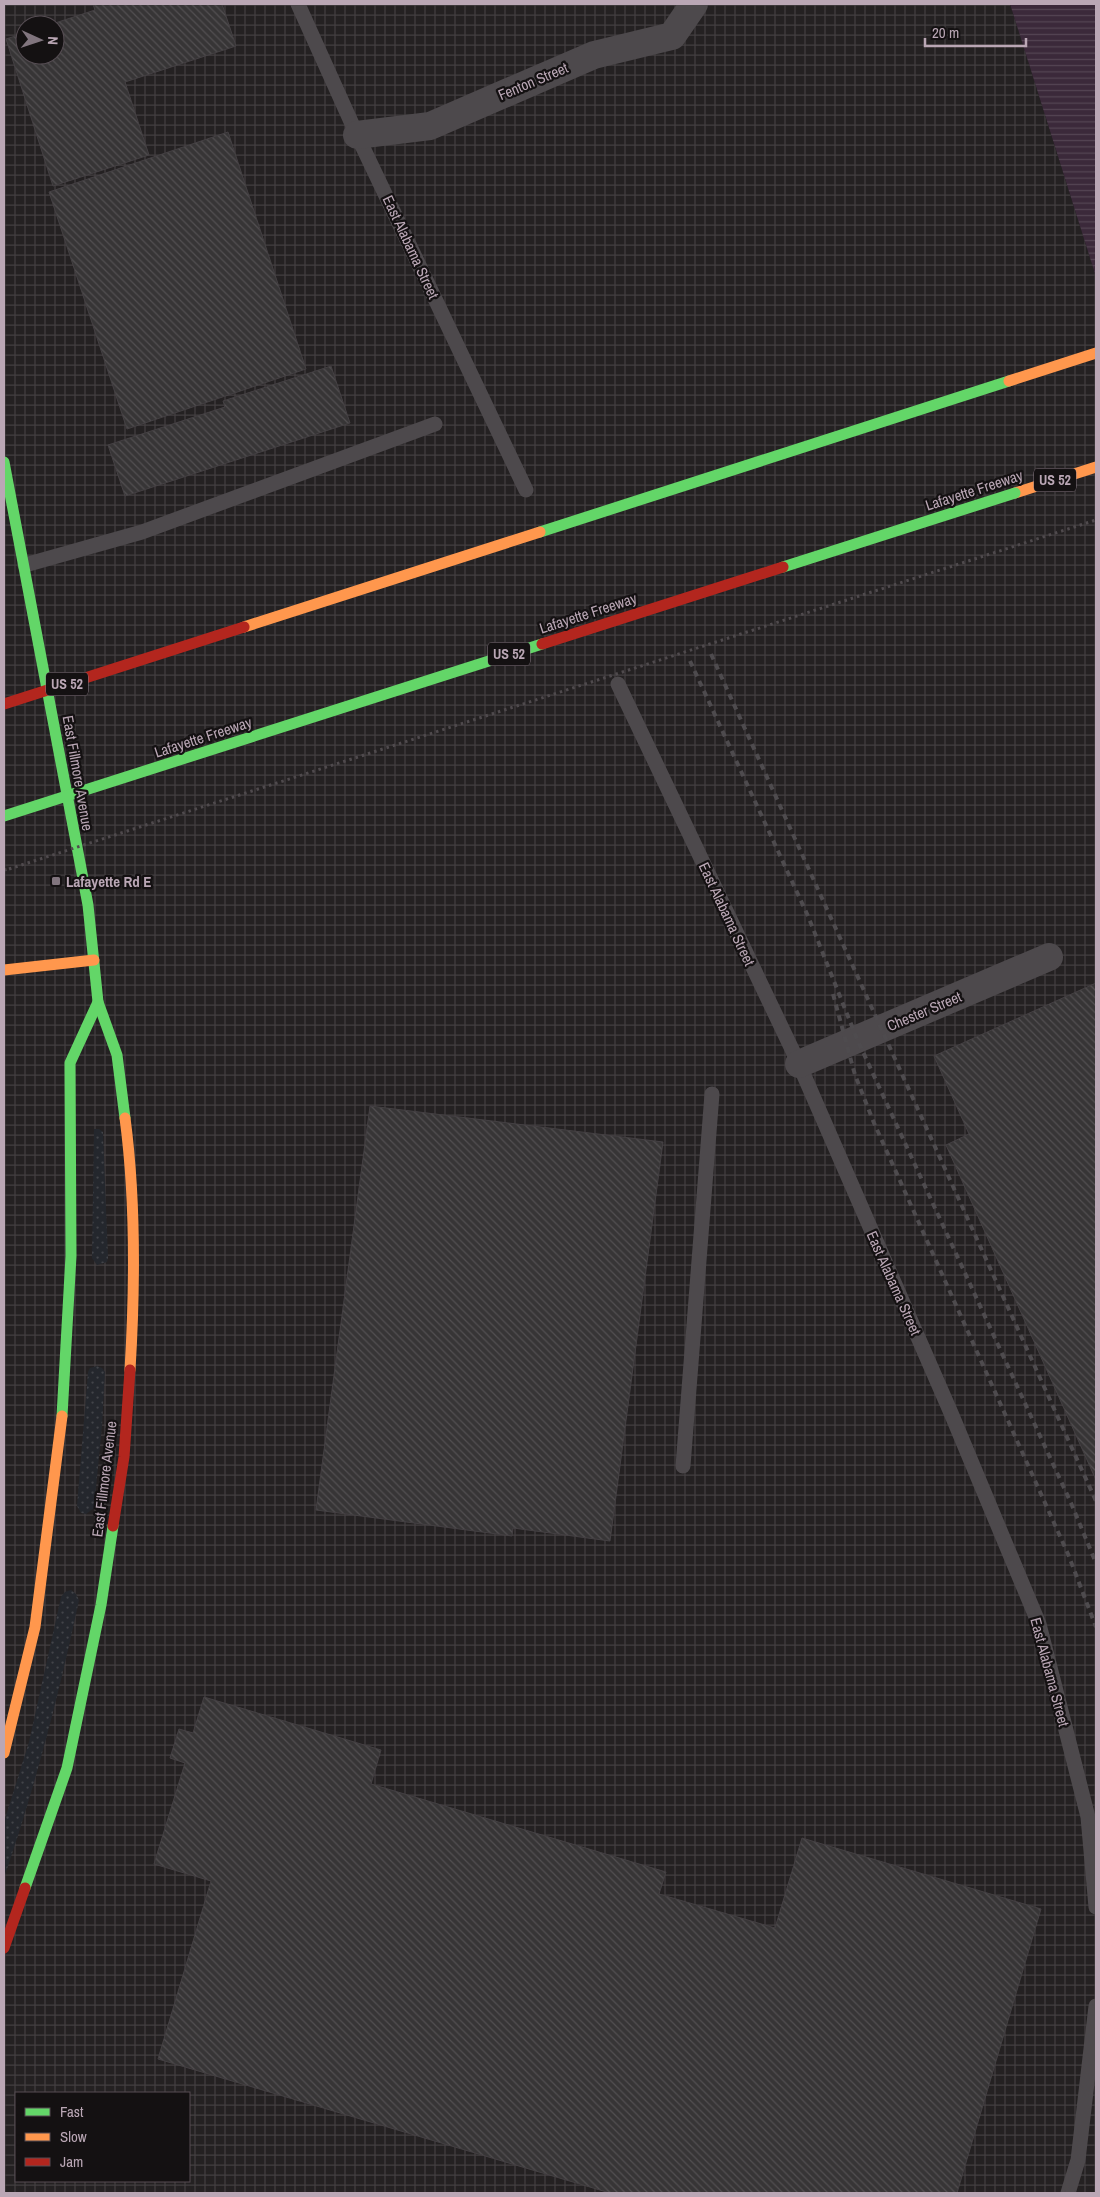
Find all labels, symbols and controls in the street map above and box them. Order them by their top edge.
north arrow [15,15,65,65]
scale bar [925,15,1026,47]
text: 20 m [932,22,959,43]
text: N [44,36,62,45]
street label: Fenton Street [495,57,572,105]
street label: East Alabama Street [378,192,444,303]
street label: Lafayette Freeway [923,464,1026,516]
road number: US 52 [1034,468,1076,492]
street label: Lafayette Freeway [537,587,640,639]
road number: US 52 [488,642,530,666]
road number: US 52 [46,672,88,696]
street label: Lafayette Freeway [152,711,255,763]
street label: East Fillmore Avenue [58,714,99,832]
street label: East Alabama Street [694,859,760,970]
place label: Lafayette Rd E [66,871,151,892]
marker: Lafayette Rd E [50,875,62,887]
street label: Chester Street [883,986,965,1036]
street label: East Alabama Street [862,1227,927,1339]
street label: East Fillmore Avenue [86,1420,122,1538]
street label: East Alabama Street [1025,1615,1075,1729]
legend [15,2092,190,2182]
text: Fast [60,2101,84,2122]
text: Slow [60,2126,87,2147]
text: Jam [60,2151,83,2172]

